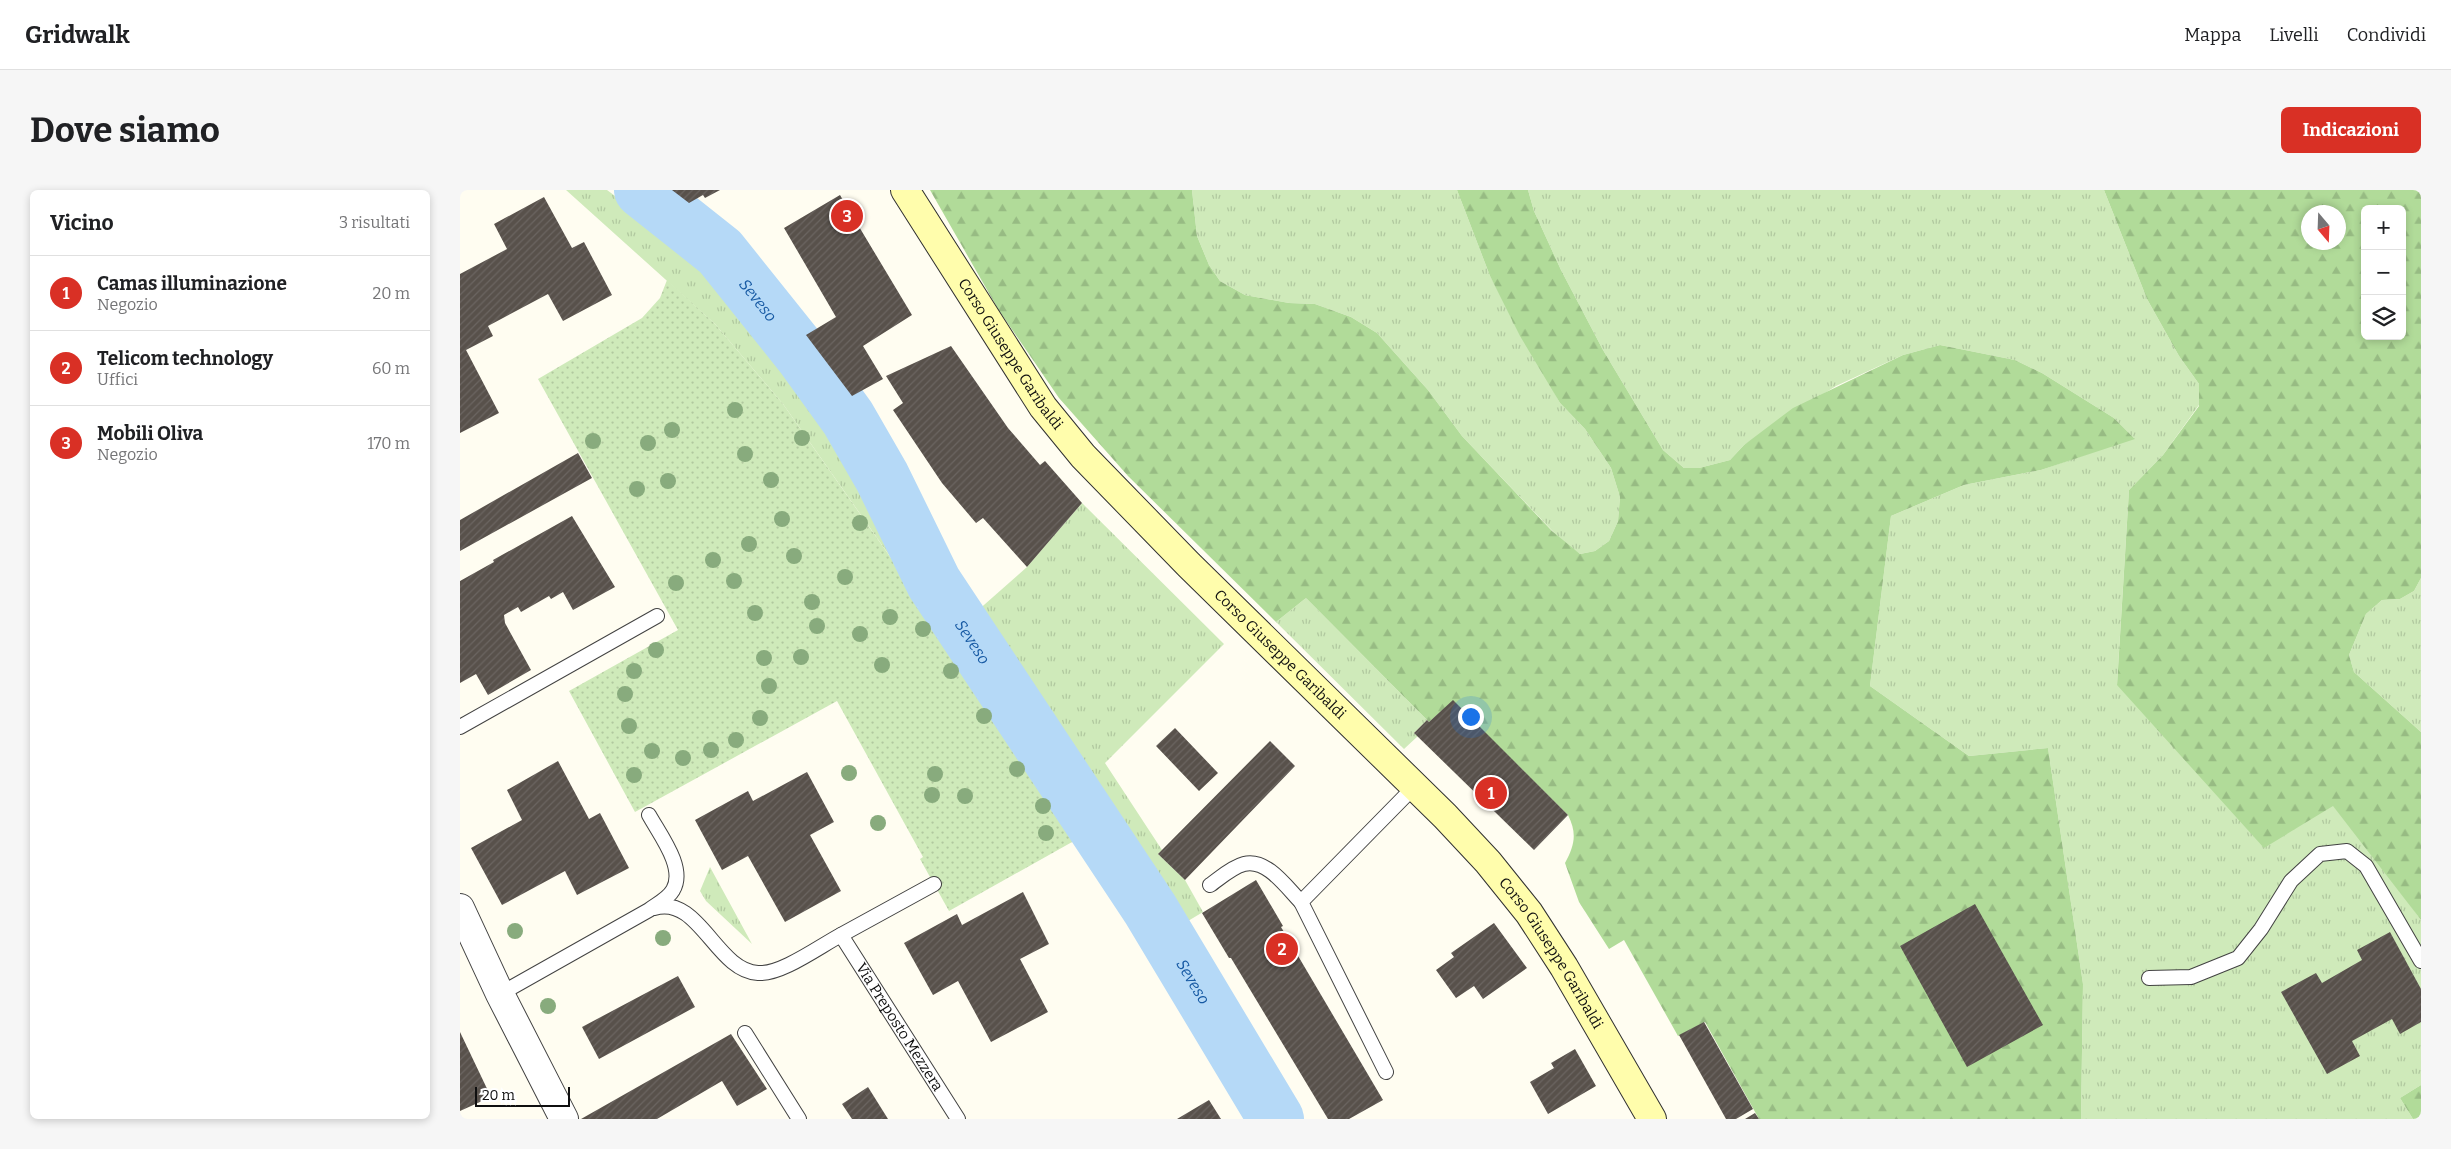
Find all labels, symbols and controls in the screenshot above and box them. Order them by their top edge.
text: Gridwalk [25,21,130,49]
text: Mappa [2184,24,2241,46]
text: Livelli [2269,24,2319,46]
text: Condividi [2347,24,2426,46]
button: Indicazioni [2281,107,2421,153]
text: Dove siamo [30,109,220,151]
pin: 3 [831,197,863,235]
north arrow [2301,205,2346,250]
map controls [2361,205,2406,340]
button: + [2361,205,2406,250]
text: Vicino [50,210,114,236]
text: 3 risultati [339,213,410,232]
button: − [2361,250,2406,295]
text: Camas illuminazione [97,272,287,295]
water label: Seveso [736,275,781,325]
street label: Corso Giuseppe Garibaldi [954,275,1067,434]
text: 1 [63,284,69,303]
text: 20 m [373,284,410,303]
text: Negozio [97,295,158,314]
button: layers [2361,295,2406,340]
text: Telicom technology [97,347,273,370]
text: 2 [61,359,71,378]
text: 60 m [372,359,410,378]
text: Uffici [97,370,138,389]
text: Mobili Oliva [97,422,203,445]
text: 3 [61,434,71,453]
text: 170 m [367,434,410,453]
text: Negozio [97,445,158,464]
street label: Corso Giuseppe Garibaldi [1210,586,1350,723]
water label: Seveso [951,616,995,668]
your location [1458,704,1484,730]
pin: 1 [1475,774,1507,812]
street label: Corso Giuseppe Garibaldi [1495,874,1607,1032]
pin: 2 [1266,930,1298,968]
water label: Seveso [1173,955,1214,1007]
street label: Via Preposto Mezzera [852,959,947,1094]
scale bar [475,1084,570,1107]
text: 20 m [482,1087,515,1104]

